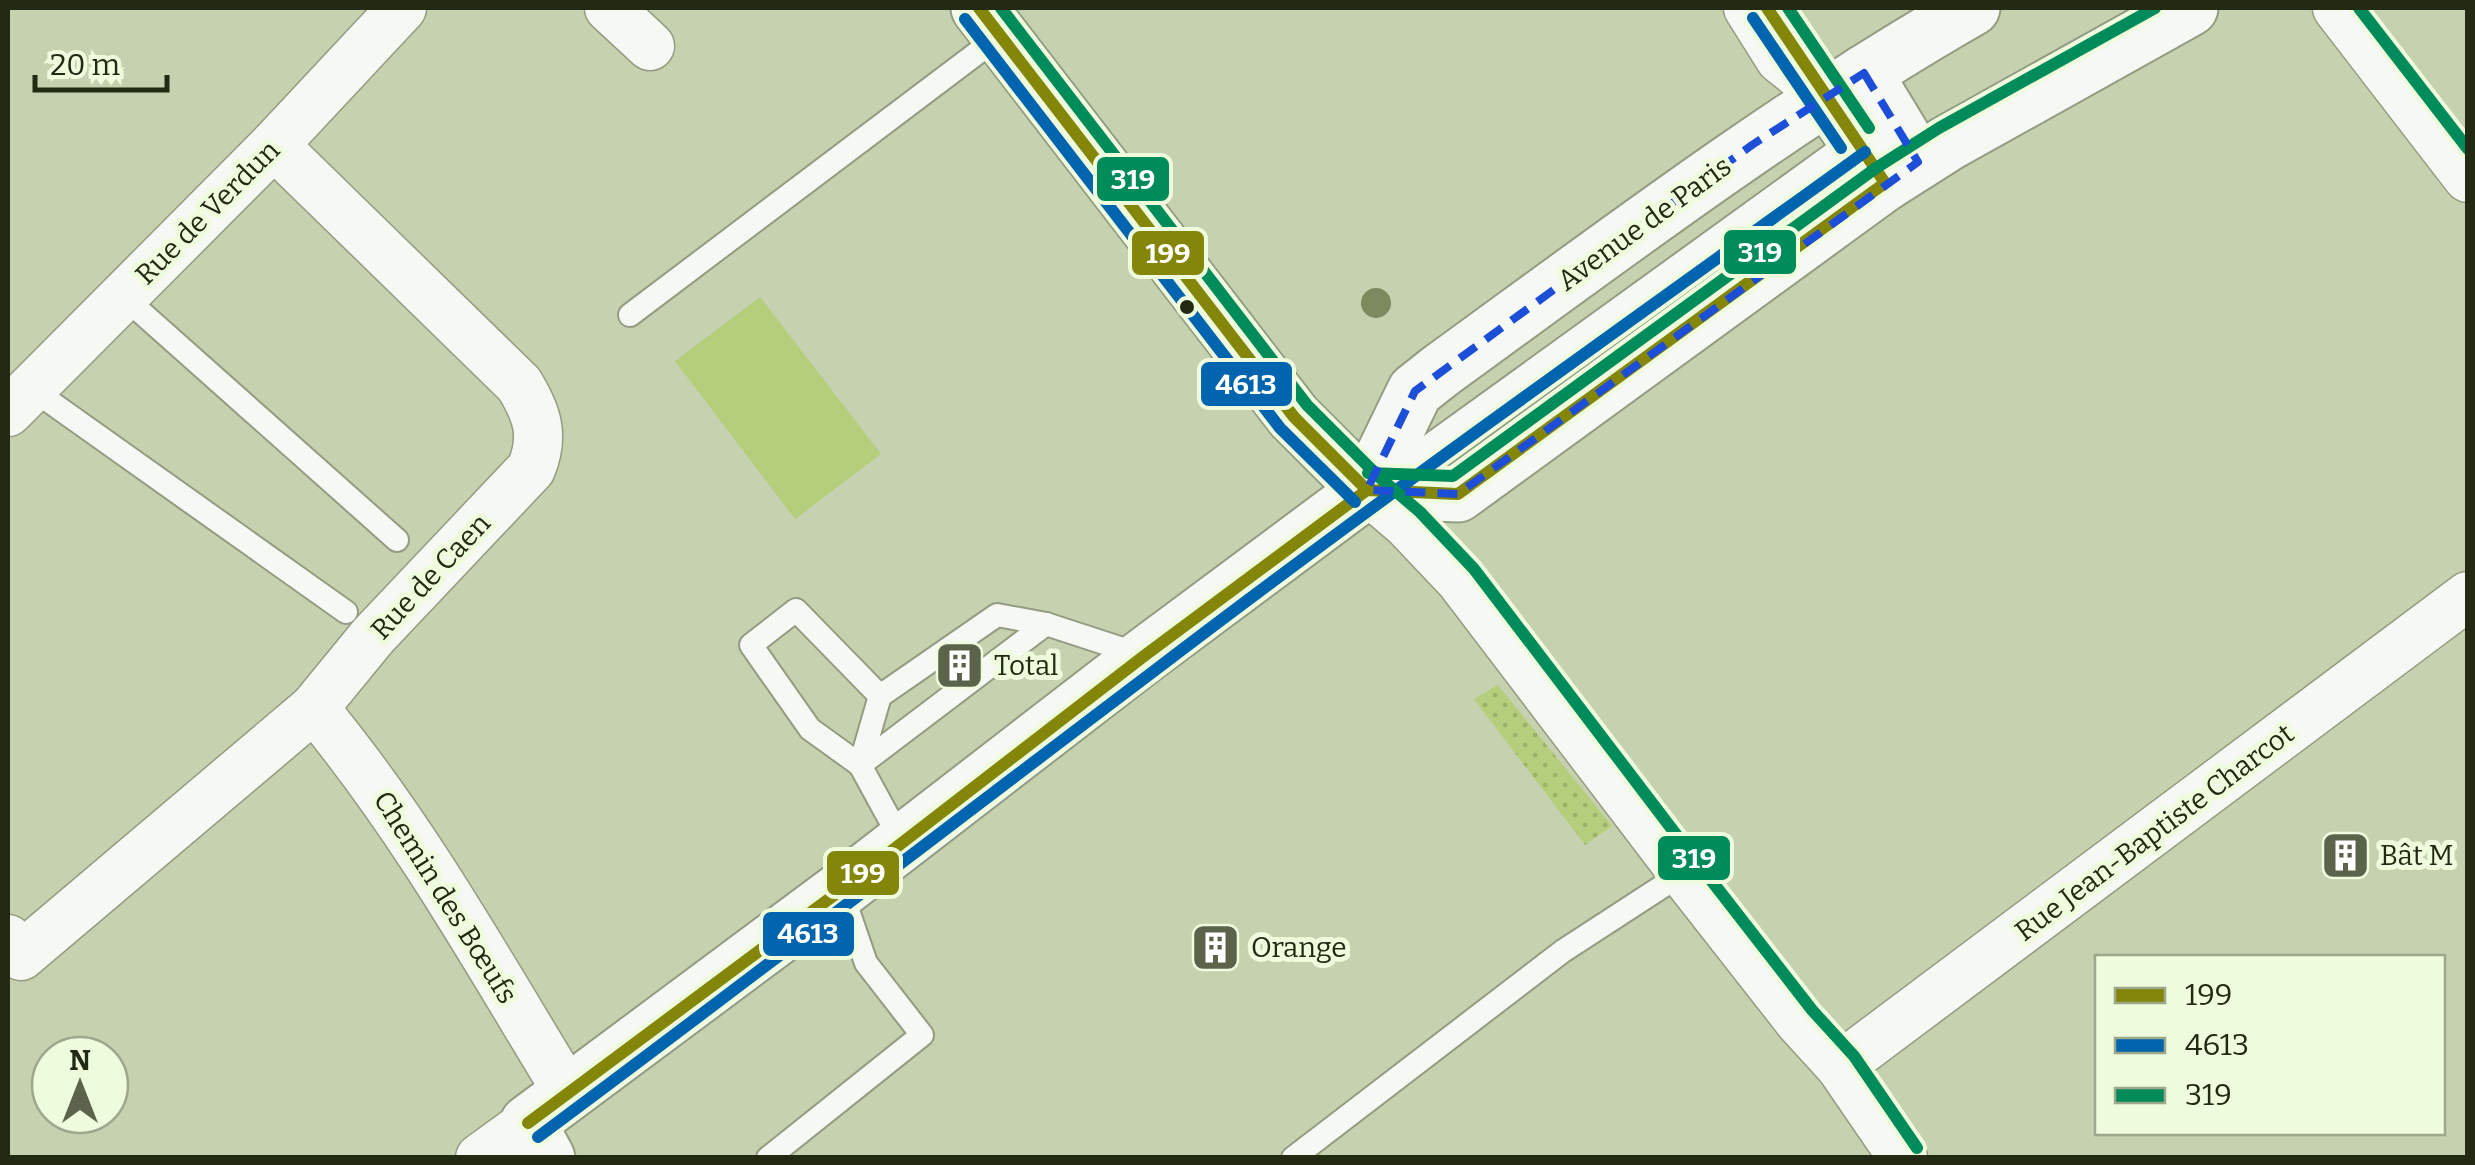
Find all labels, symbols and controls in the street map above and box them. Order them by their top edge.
scale bar [35,30,168,92]
text: 20 m [50,47,121,83]
street label: Rue de Verdun [129,133,286,291]
street label: Avenue de Paris [1551,149,1738,297]
line badge: 319 [1095,155,1171,203]
text: 319 [1111,163,1155,196]
line badge: 319 [1722,228,1798,276]
line badge: 199 [1130,229,1206,277]
text: 319 [1738,236,1782,269]
text: 199 [1145,237,1191,270]
unlabelled marker [1177,297,1197,317]
line badge: 4613 [1199,360,1294,408]
text: 4613 [1215,368,1277,401]
street label: Rue de Caen [364,507,497,646]
building icon: Total [933,639,985,691]
place label: Total [994,649,1058,682]
street label: Rue Jean-Baptiste Charcot [2009,717,2300,948]
street label: Chemin des Bœufs [367,785,524,1009]
building icon: Bât M [2319,829,2371,881]
line badge: 319 [1656,834,1732,882]
place label: Bât M [2380,839,2453,872]
text: 319 [1672,842,1716,875]
line badge: 199 [825,849,901,897]
text: 199 [840,857,886,890]
line badge: 4613 [761,910,856,958]
text: 4613 [777,917,839,950]
building icon: Orange [1190,921,1242,973]
place label: Orange [1251,931,1347,964]
legend [2095,955,2445,1135]
text: 199 [2185,977,2232,1013]
text: 4613 [2185,1027,2249,1063]
north arrow [30,1035,130,1135]
text: N [69,1044,91,1077]
text: 319 [2185,1077,2232,1113]

